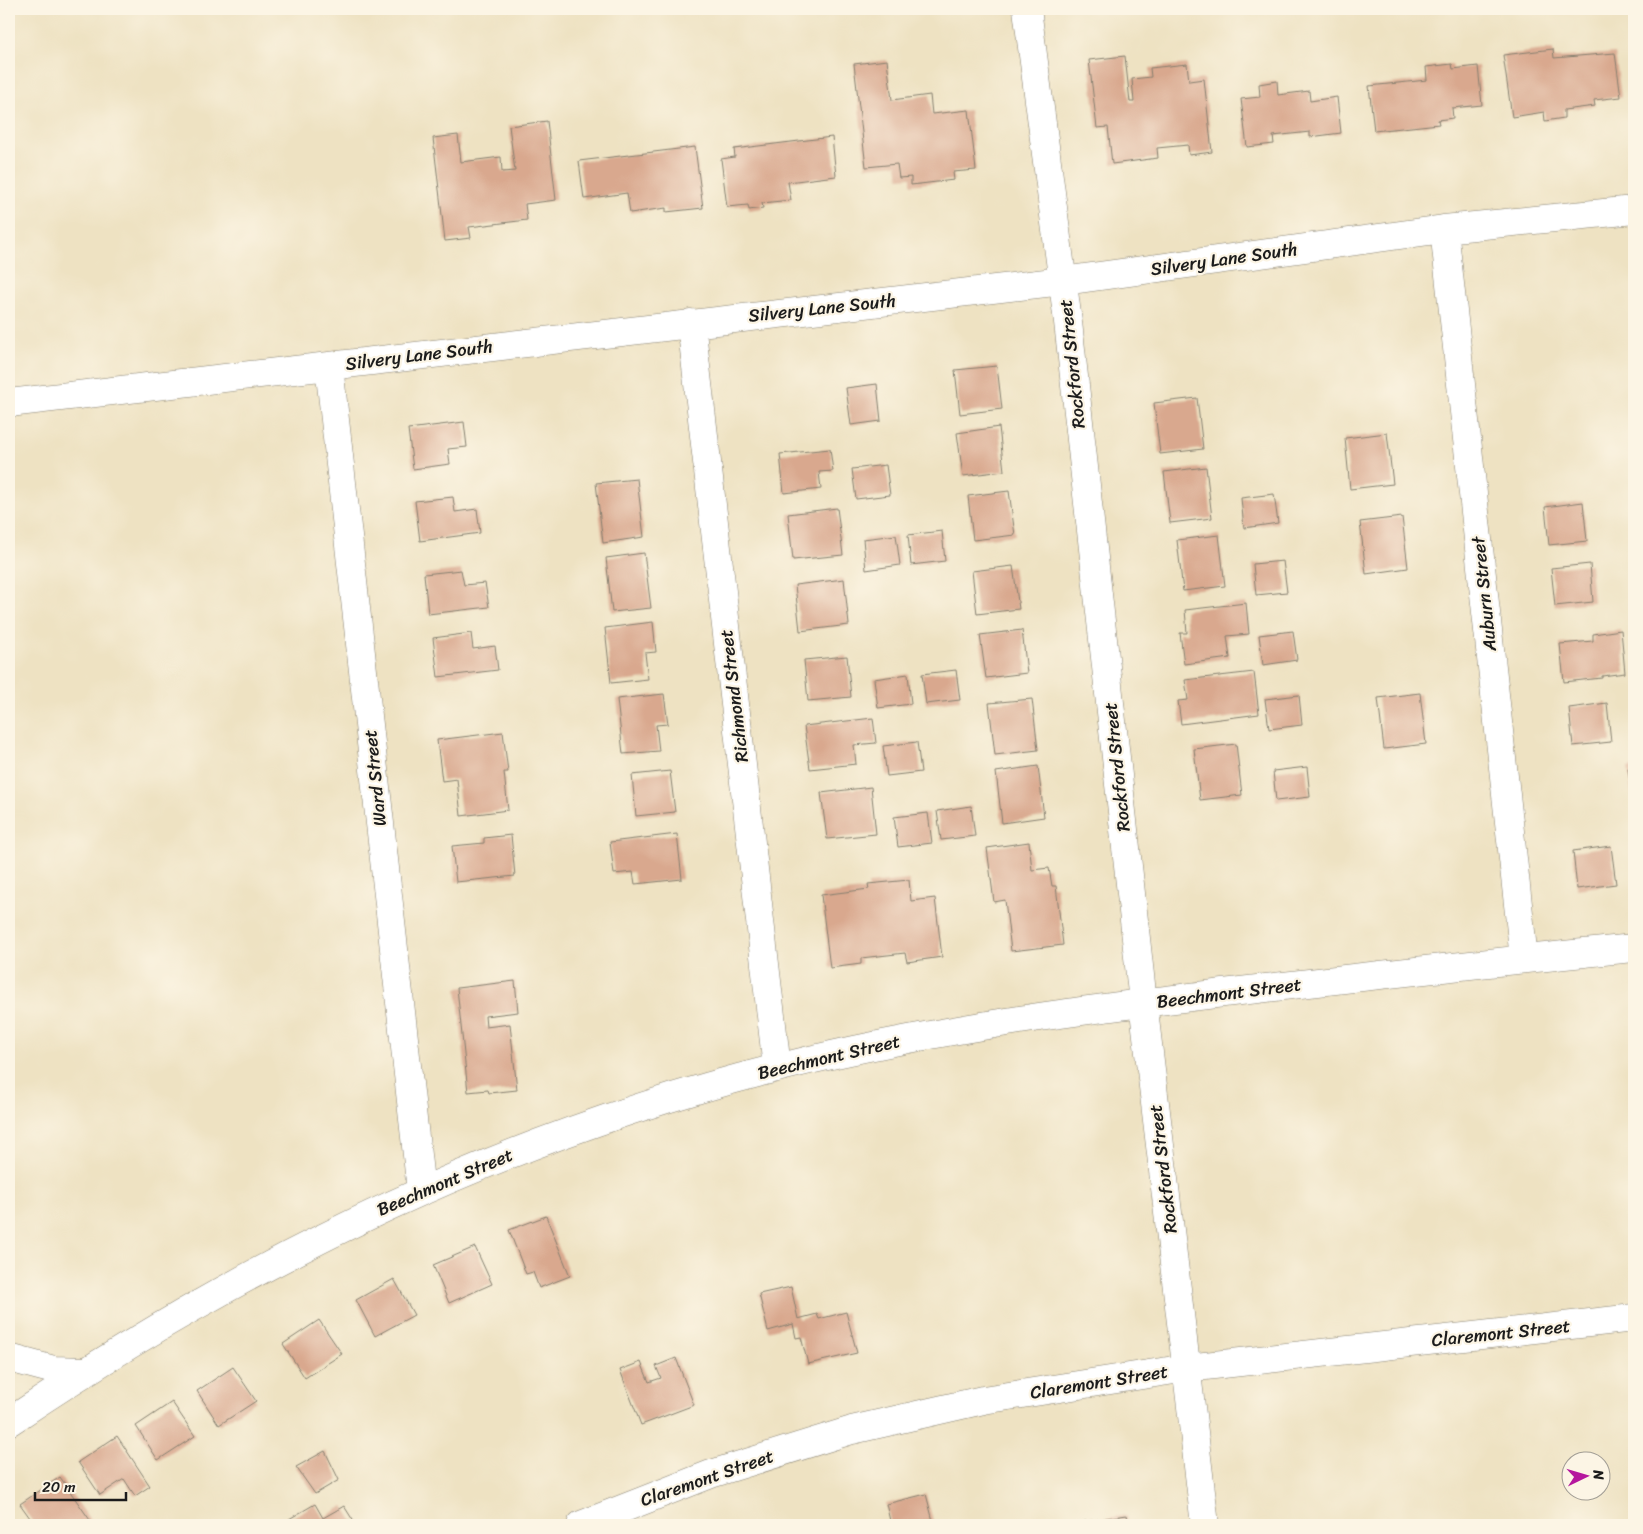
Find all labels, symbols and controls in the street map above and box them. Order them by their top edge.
street label: Silvery Lane South [1148,233,1300,285]
street label: Silvery Lane South [747,284,897,332]
street label: Rockford Street [1049,298,1095,430]
street label: Silvery Lane South [344,330,494,380]
street label: Auburn Street [1462,534,1506,654]
street label: Richmond Street [710,628,758,764]
street label: Rockford Street [1094,701,1140,833]
street label: Ward Street [354,728,396,828]
street label: Beechmont Street [1155,968,1303,1018]
street label: Beechmont Street [754,1025,904,1089]
street label: Rockford Street [1139,1103,1187,1235]
street label: Beechmont Street [372,1139,518,1225]
street label: Claremont Street [1430,1310,1572,1356]
street label: Claremont Street [1028,1355,1170,1409]
street label: Claremont Street [636,1440,778,1516]
north arrow [1560,1452,1610,1502]
text: N [1585,1468,1611,1481]
scale bar [35,1469,126,1501]
text: 20 m [42,1474,76,1500]

